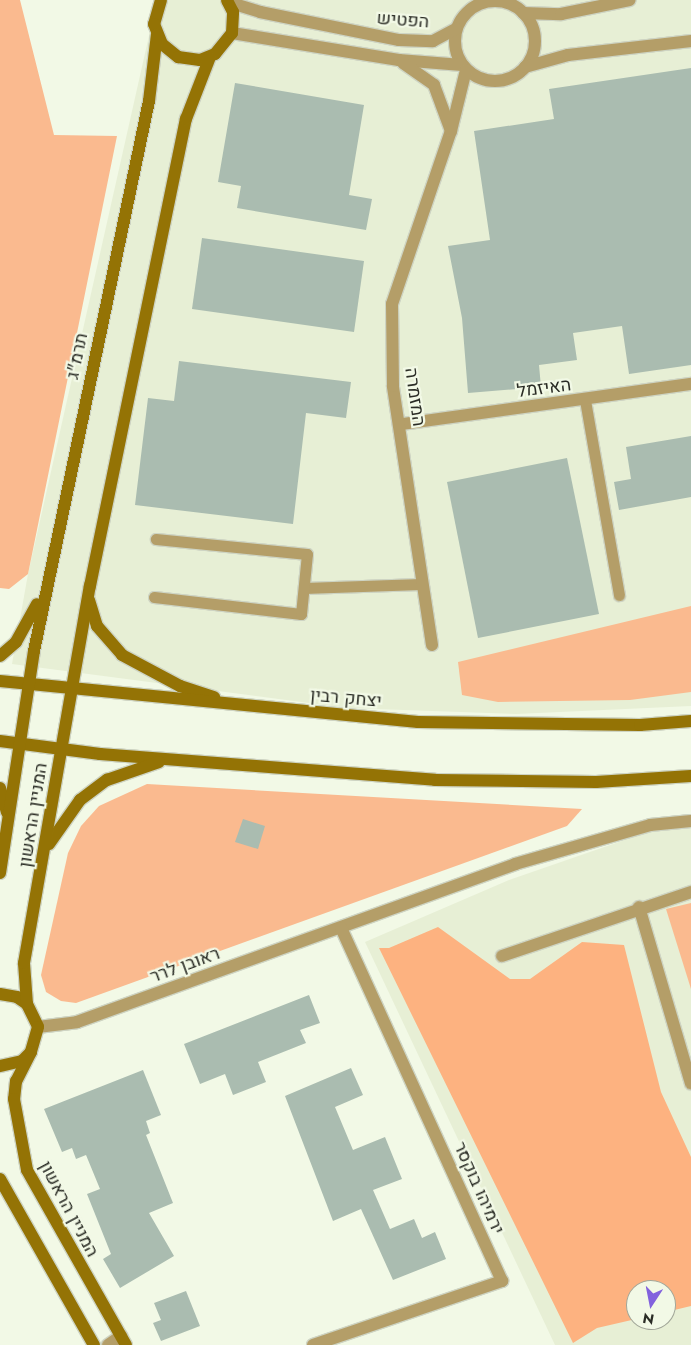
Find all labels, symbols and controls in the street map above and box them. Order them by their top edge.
street label: הפטיש [376,7,430,33]
street label: תרמ"ג [62,331,92,381]
street label: המזמרה [400,366,430,428]
street label: האיזמל [516,374,572,402]
street label: יצחק רבין [309,684,383,712]
street label: המניין הראשון [14,761,52,869]
street label: ראובן לרר [147,942,223,988]
street label: ירמיהו בוקסר [449,1139,509,1237]
street label: המניין הראשון [35,1157,103,1261]
north arrow [626,1280,676,1330]
text: N [641,1308,656,1330]

